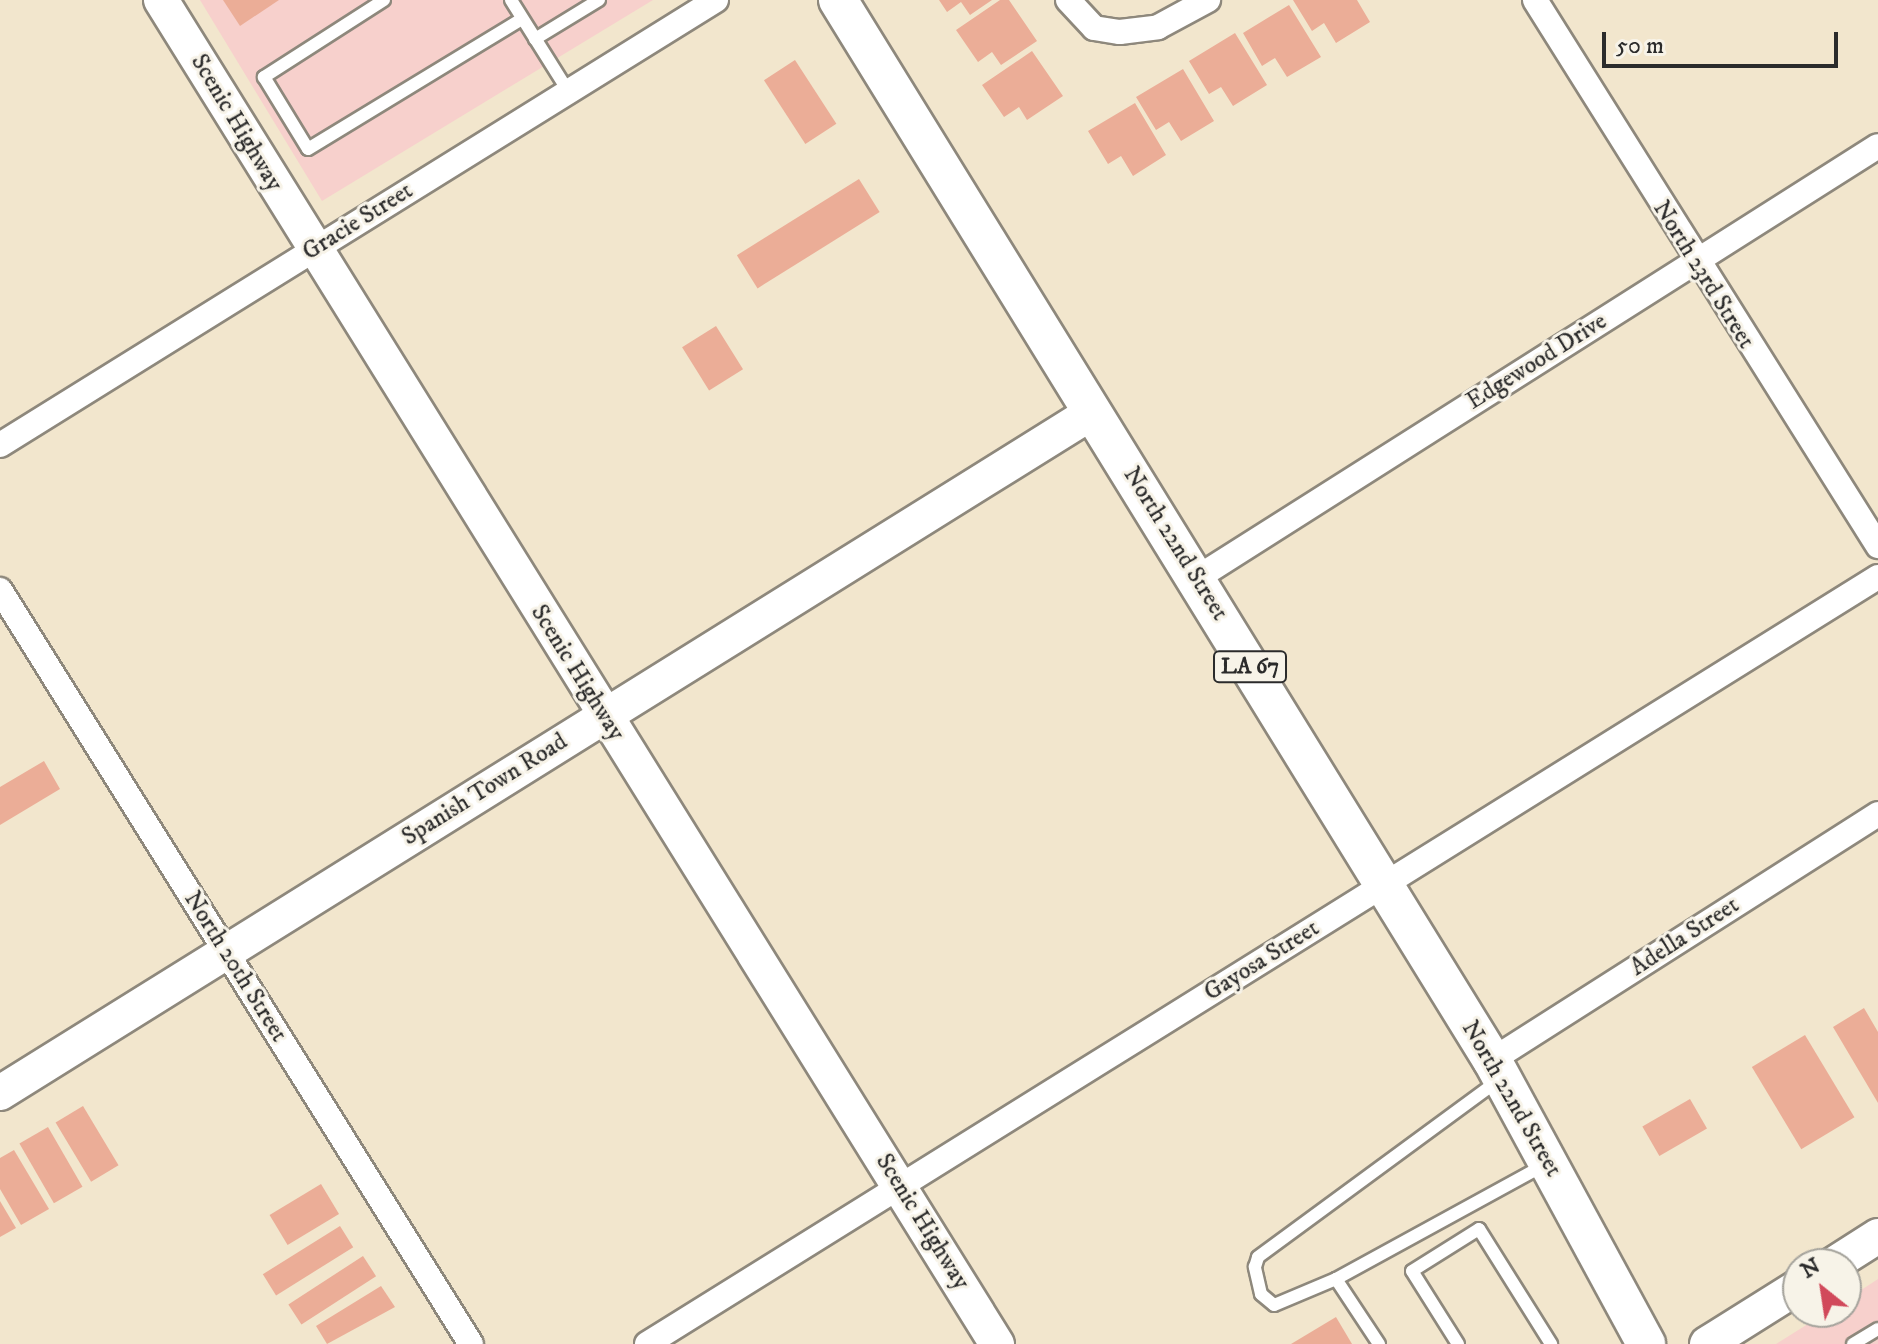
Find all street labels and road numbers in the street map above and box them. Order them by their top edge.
street label: Scenic Highway [184,49,288,197]
street label: Gracie Street [298,177,418,267]
street label: North 23rd Street [1646,196,1760,354]
street label: Edgewood Drive [1462,307,1612,417]
street label: North 22nd Street [1116,462,1234,626]
street label: Scenic Highway [524,600,630,746]
road number: LA 67 [1212,649,1288,685]
street label: Spanish Town Road [397,728,573,852]
street label: North 20th Street [177,886,293,1048]
street label: Adella Street [1625,891,1745,983]
street label: Gayosa Street [1199,914,1325,1008]
street label: North 22nd Street [1455,1016,1567,1182]
street label: Scenic Highway [869,1149,975,1295]

